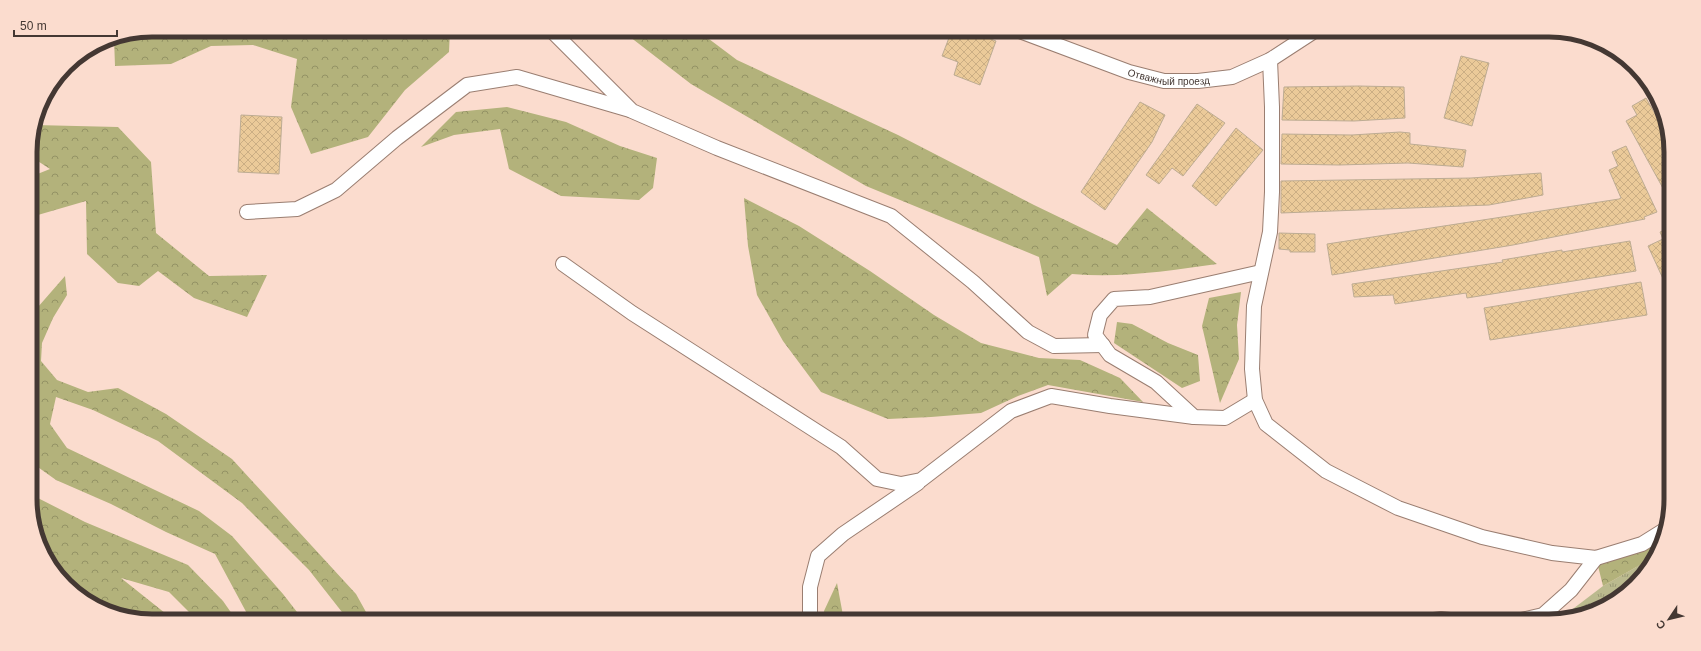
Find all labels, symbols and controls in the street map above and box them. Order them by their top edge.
scale bar [14,12,117,38]
text: 50 m [20,19,47,33]
street label: Отважный проезд [1127,66,1210,87]
north arrow [1649,599,1689,639]
text: С [1654,618,1668,631]

